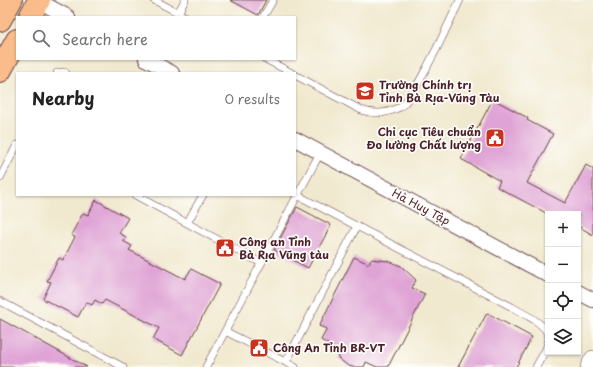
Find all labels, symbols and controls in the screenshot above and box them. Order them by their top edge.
search box [16,16,296,60]
icon: search [30,27,52,49]
text: Search here [62,27,148,50]
place label: Trường Chính trị Tỉnh Bà Rịa-Vũng Tàu [379,76,500,106]
school or university icon: Trường Chính trị Tỉnh Bà Rịa-Vũng Tàu [354,80,376,102]
text: Nearby [32,85,94,111]
text: 0 results [225,89,280,108]
place label: Chi cục Tiêu chuẩn Đo lường Chất lượng [366,123,481,153]
public building icon: Chi cục Tiêu chuẩn Đo lường Chất lượng [484,127,506,149]
street label: Hà Huy Tập [389,184,453,229]
map controls [545,211,581,355]
button: + [545,211,581,247]
place label: Công an Tỉnh Bà Rịa Vũng tàu [239,233,329,263]
public building icon: Công an Tỉnh Bà Rịa Vũng tàu [214,237,236,259]
button: − [545,247,581,283]
button: locate [545,283,581,319]
button: layers [545,319,581,355]
public building icon: Công An Tỉnh BR-VT [248,337,270,359]
place label: Công An Tỉnh BR-VT [273,339,385,356]

